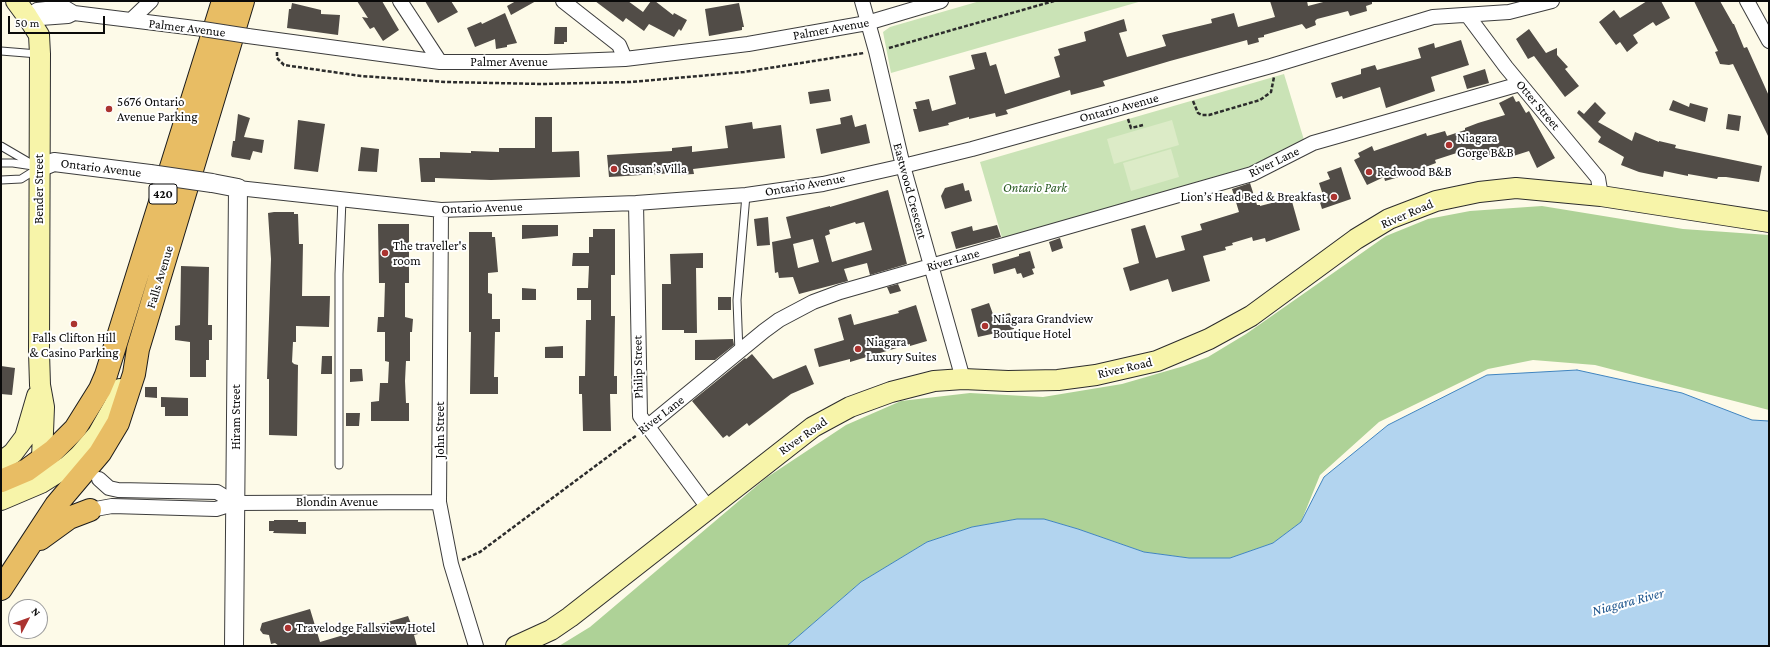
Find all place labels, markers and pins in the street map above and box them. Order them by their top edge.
place label: 5676 Ontario Avenue Parking [117,94,197,125]
marker: 5676 Ontario Avenue Parking [104,104,114,114]
place label: Niagara Gorge B&B [1457,130,1514,161]
marker: Niagara Gorge B&B [1444,140,1454,150]
place label: Susan’s Villa [622,161,687,177]
marker: Susan’s Villa [609,164,619,174]
place label: Redwood B&B [1377,164,1451,180]
marker: Redwood B&B [1364,167,1374,177]
place label: Lion’s Head Bed & Breakfast [1180,189,1326,205]
marker: Lion’s Head Bed & Breakfast [1329,192,1339,202]
place label: The traveller's room [393,238,467,269]
marker: The traveller's room [380,248,390,258]
place label: Niagara Grandview Boutique Hotel [993,311,1093,342]
marker: Falls Clifton Hill & Casino Parking [69,319,79,329]
marker: Niagara Grandview Boutique Hotel [980,321,990,331]
place label: Falls Clifton Hill & Casino Parking [29,330,119,361]
place label: Niagara Luxury Suites [866,334,937,365]
marker: Niagara Luxury Suites [853,344,863,354]
place label: Travelodge Fallsview Hotel [296,620,435,636]
marker: Travelodge Fallsview Hotel [283,623,293,633]

